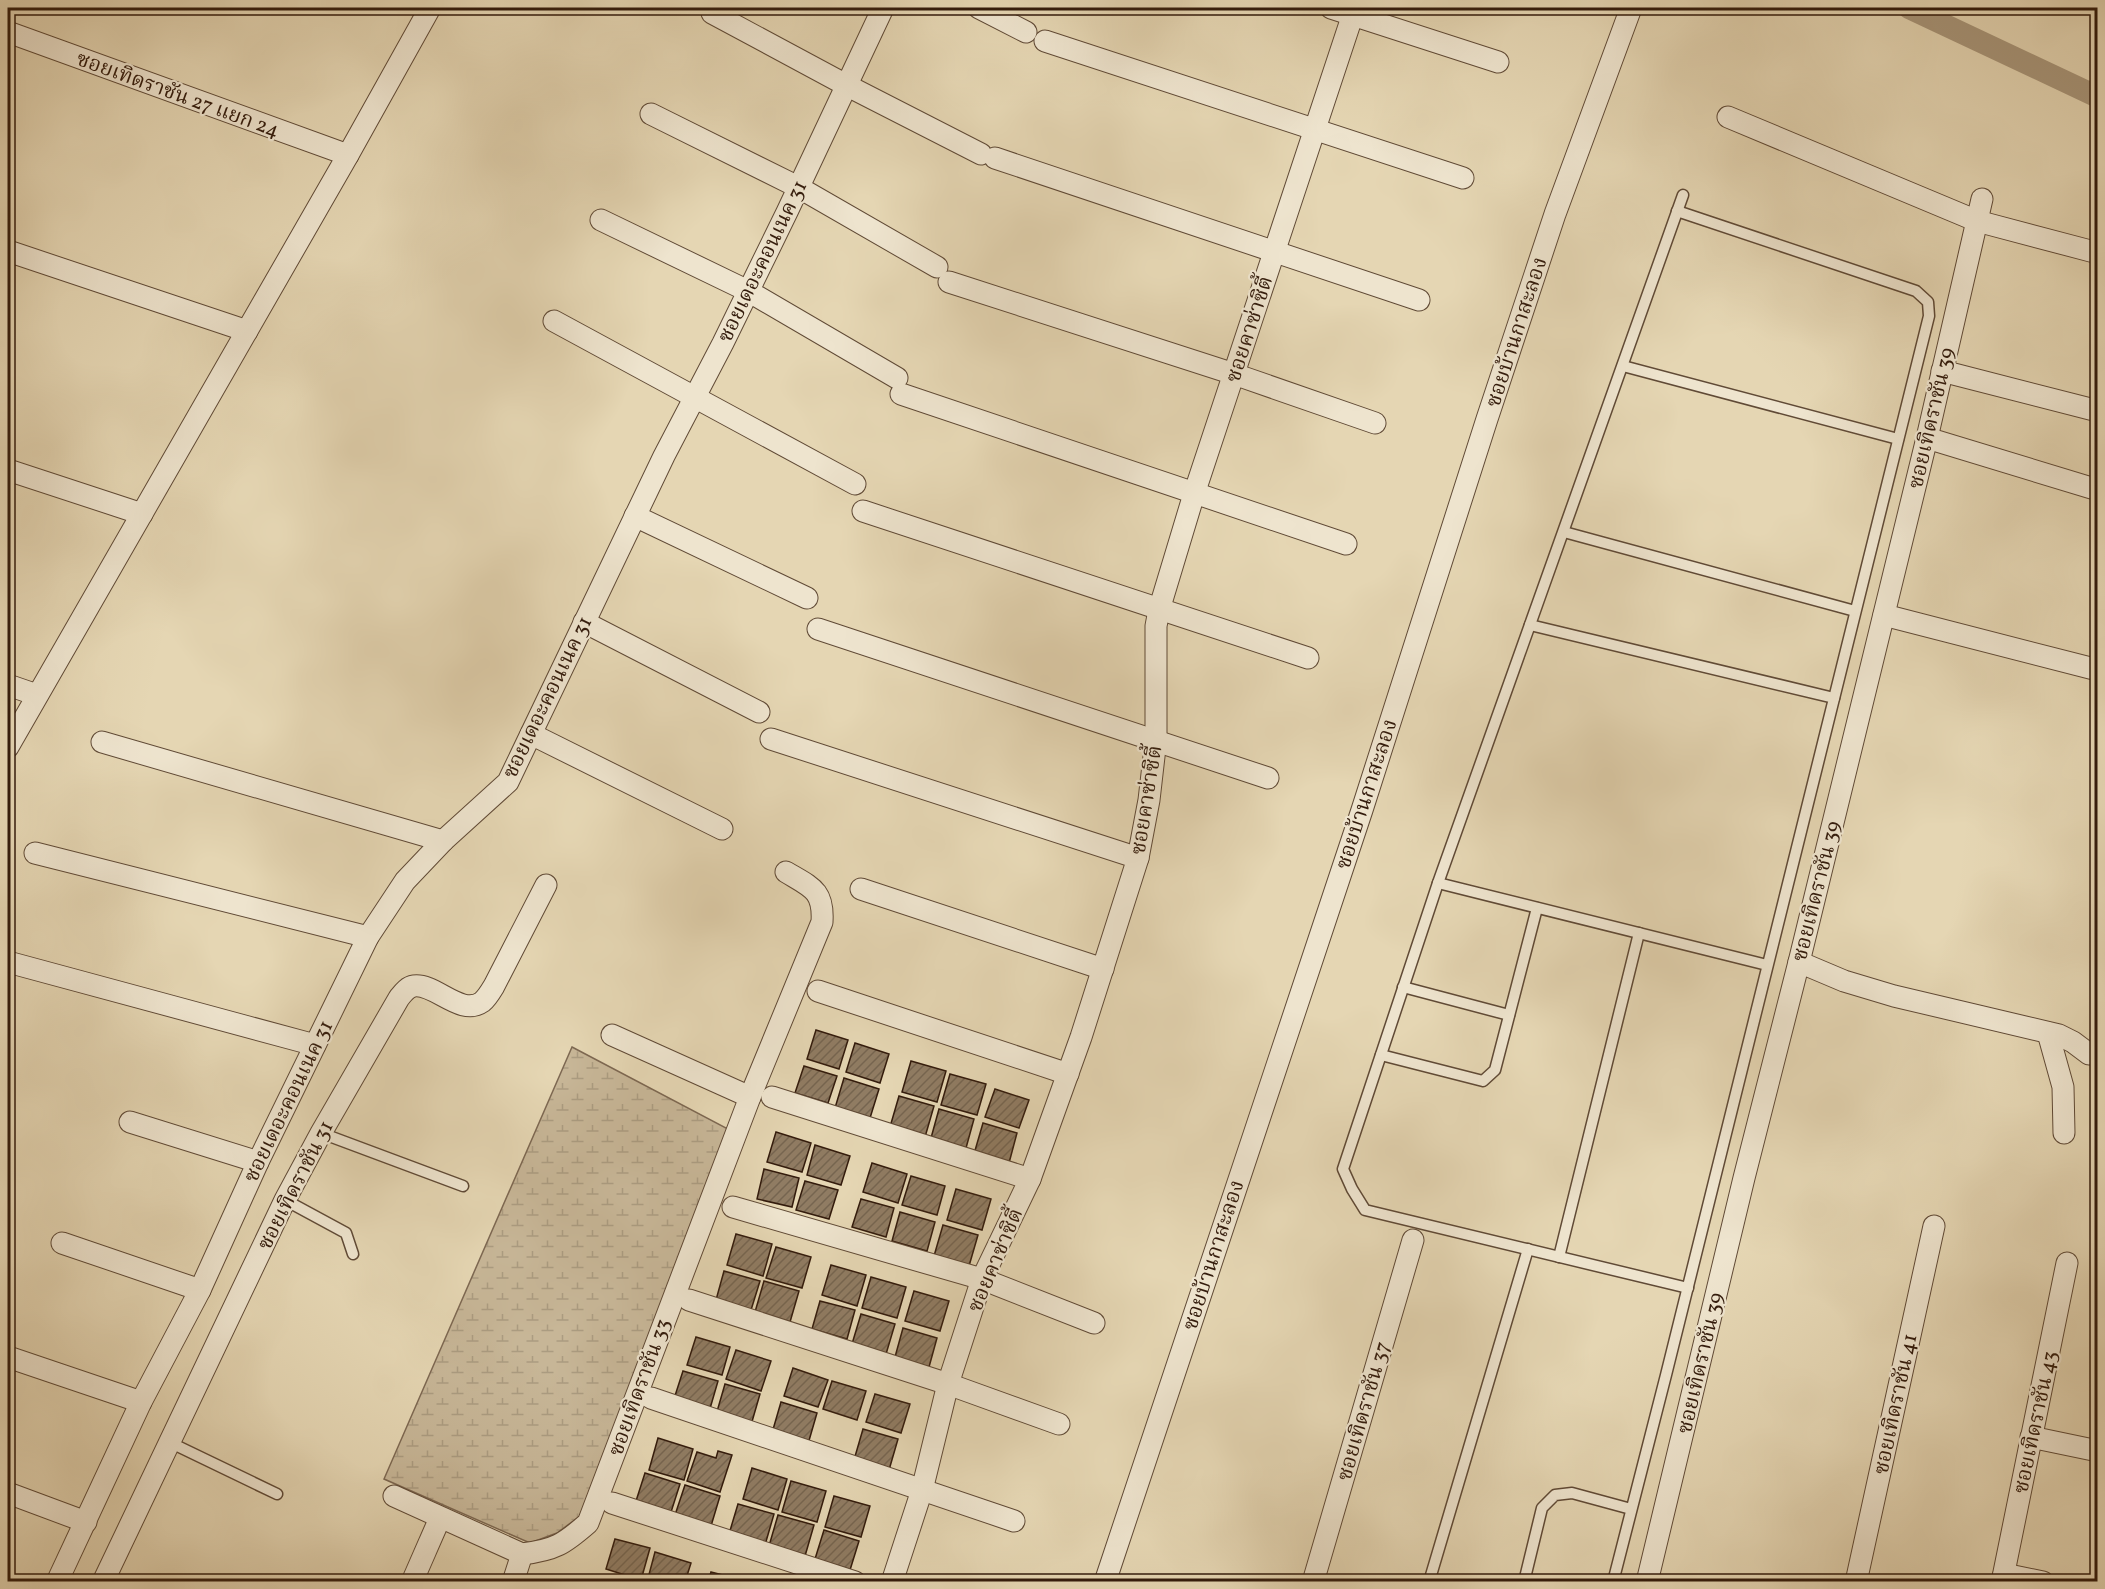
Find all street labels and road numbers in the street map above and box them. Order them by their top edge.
street label: ซอยเทิดราชัน 27 แยก 24 [72,45,283,146]
street label: ซอยเดอะคอนเนค 31 [711,176,815,348]
street label: ซอยบ้านกาสะลอง [1479,254,1555,411]
street label: ซอยคาซ่าซิตี้ [1217,271,1282,386]
street label: ซอยเทิดราชัน 39 [1902,345,1963,492]
street label: ซอยเดอะคอนเนค 31 [496,612,600,784]
street label: ซอยบ้านกาสะลอง [1329,716,1405,873]
street label: ซอยคาซ่าซิตี้ [1122,742,1171,857]
street label: ซอยเทิดราชัน 39 [1786,818,1849,965]
street label: ซอยเดอะคอนเนค 31 [237,1016,341,1188]
street label: ซอยเทิดราชัน 31 [251,1116,341,1255]
street label: ซอยบ้านกาสะลอง [1176,1177,1252,1334]
street label: ซอยคาซ่าซิตี้ [959,1202,1032,1317]
street label: ซอยเทิดราชัน 39 [1671,1290,1732,1437]
street label: ซอยเทิดราชัน 33 [602,1315,679,1460]
street label: ซอยเทิดราชัน 41 [1867,1331,1926,1477]
street label: ซอยเทิดราชัน 37 [1331,1338,1398,1484]
street label: ซอยเทิดราชัน 43 [2007,1348,2066,1496]

